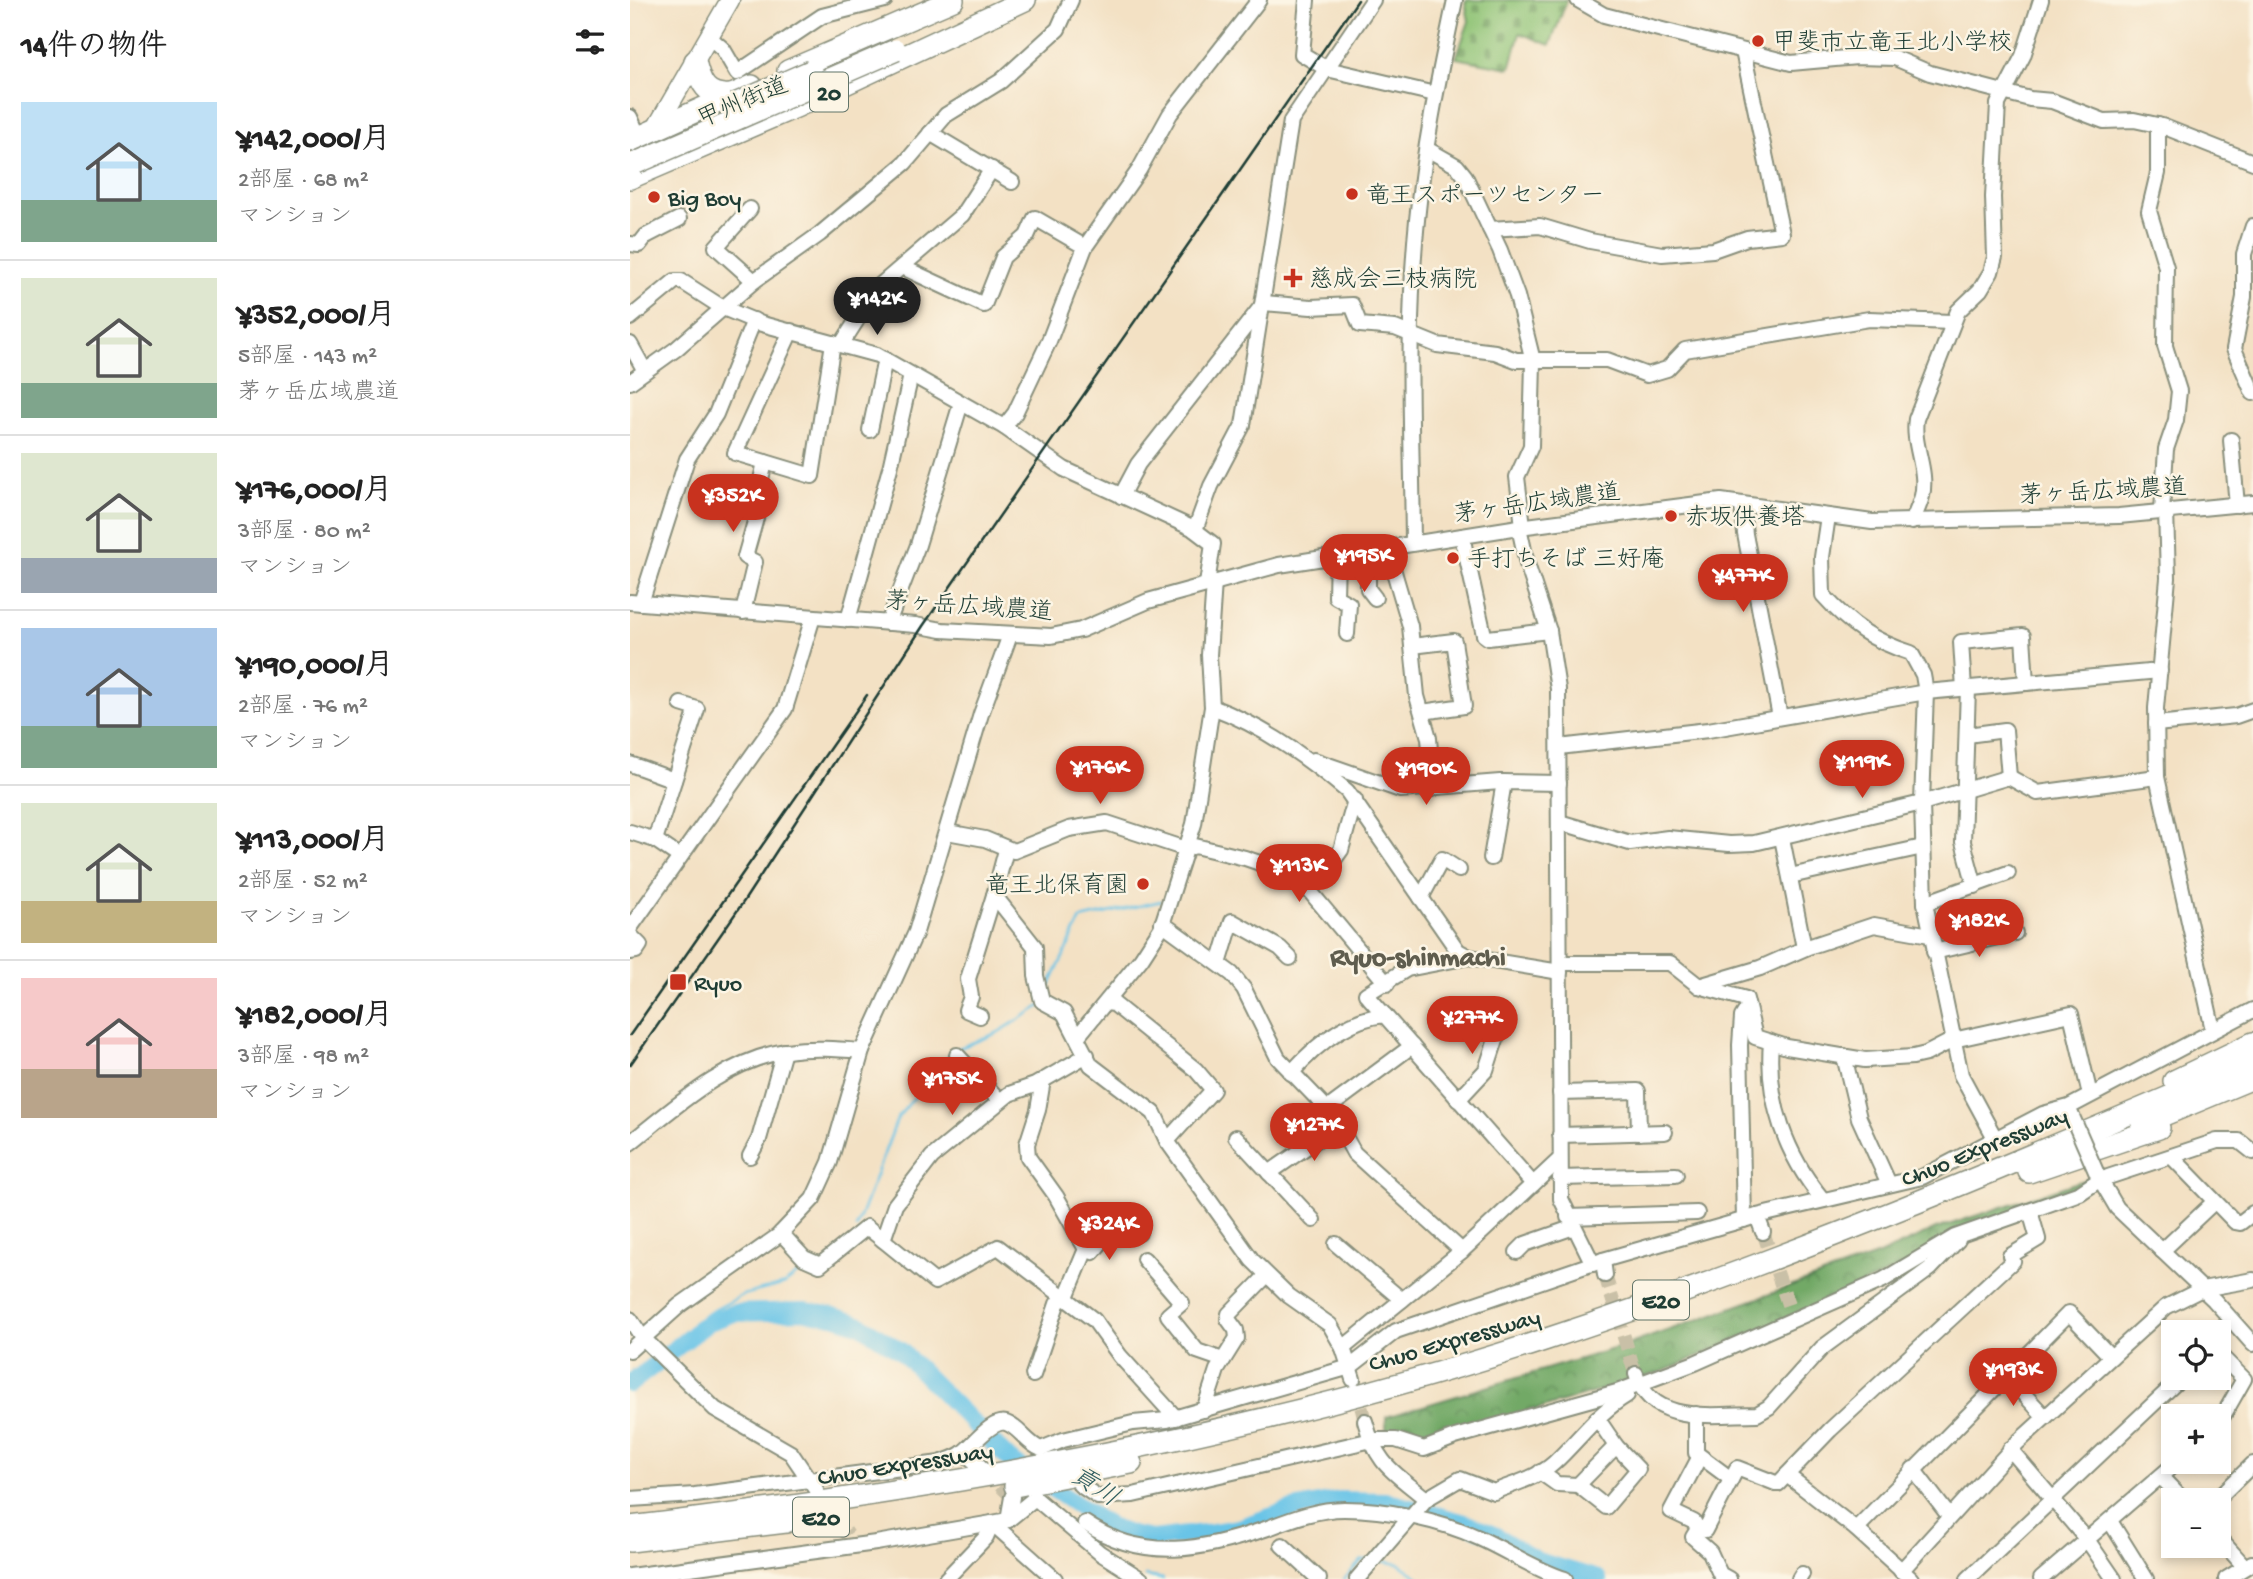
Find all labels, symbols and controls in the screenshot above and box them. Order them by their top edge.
icon: filters [571,23,609,61]
place label: 甲斐市立竜王北小学校 [1772,29,2012,59]
text: 14件の物件 [21,31,167,66]
marker: 甲斐市立竜王北小学校 [1750,33,1766,49]
street label: 甲州街道 [693,71,793,136]
road number: 20 [810,72,848,111]
text: ¥142,000/月 [238,124,391,159]
icon: home [77,130,161,214]
text: 2部屋 · 68 m² [238,168,369,195]
place label: 竜王スポーツセンター [1366,182,1605,212]
place label: Big Boy [667,186,742,215]
marker: 竜王スポーツセンター [1344,186,1360,202]
marker: Big Boy [646,189,662,205]
text: マンション [238,204,352,231]
place label: 慈成会三枝病院 [1309,266,1477,296]
marker: 慈成会三枝病院 [1283,268,1303,288]
pin: ¥142K [828,278,926,337]
text: ¥142K [850,286,904,313]
text: ¥352,000/月 [238,300,396,335]
icon: home [77,306,161,390]
text: 5部屋 · 143 m² [238,344,377,371]
text: 茅ヶ岳広域農道 [238,380,399,407]
street label: 茅ヶ岳広域農道 [2018,474,2188,512]
text: ¥176,000/月 [238,475,393,510]
pin: ¥352K [684,475,782,534]
street label: 茅ヶ岳広域農道 [1452,478,1623,532]
icon: home [77,481,161,565]
text: ¥352K [704,483,762,510]
place label: 赤坂供養塔 [1685,504,1805,534]
marker: 赤坂供養塔 [1663,508,1679,524]
text: 3部屋 · 80 m² [238,519,371,546]
pin: ¥195K [1315,534,1413,594]
text: ¥195K [1336,543,1392,570]
place label: 手打ちそば 三好庵 [1467,546,1665,576]
marker: 手打ちそば 三好庵 [1445,550,1461,566]
pin: ¥477K [1694,554,1792,614]
text: マンション [238,555,352,582]
text: ¥477K [1714,563,1772,590]
street label: 茅ヶ岳広域農道 [884,587,1054,629]
text: ¥190,000/月 [238,650,394,685]
icon: home [77,656,161,740]
text: 2部屋 · 76 m² [238,694,368,721]
text: マンション [238,730,352,757]
pin: ¥119K [1813,740,1911,800]
pin: ¥176K [1051,746,1149,806]
pin: ¥190K [1377,748,1475,807]
text: ¥119K [1835,749,1889,776]
text: ¥176K [1072,755,1128,782]
text: ¥190K [1397,756,1455,783]
text: ¥113,000/月 [238,825,389,860]
icon: home [77,831,161,915]
pin: ¥113K [1250,844,1348,904]
text: ¥113K [1272,853,1326,880]
text: 2部屋 · 52 m² [238,869,368,896]
place label: 竜王北保育園 [985,872,1129,902]
marker: 竜王北保育園 [1135,876,1151,892]
pin: ¥182K [1930,900,2028,959]
text: マンション [238,905,352,932]
text: ¥182K [1951,908,2007,935]
district label: Ryuo-shinmachi [1329,943,1506,976]
place label: Ryuo [694,971,742,1000]
marker: Ryuo [668,972,688,992]
pin: ¥277K [1423,996,1521,1056]
text: ¥182,000/月 [238,1000,393,1035]
text: ¥277K [1443,1005,1501,1032]
icon: home [77,1006,161,1090]
text: 3部屋 · 98 m² [238,1044,369,1071]
pin: ¥175K [903,1058,1001,1117]
text: ¥175K [924,1066,980,1093]
text: マンション [238,1080,352,1107]
street label: Chuo Expressway [1898,1103,2073,1196]
pin: ¥127K [1265,1104,1363,1163]
text: ¥127K [1286,1112,1342,1139]
pin: ¥324K [1060,1202,1158,1262]
text: ¥324K [1080,1211,1138,1238]
road number: E20 [1633,1280,1689,1320]
street label: Chuo Expressway [1366,1304,1544,1381]
map controls [2161,1320,2231,1558]
button: locate [2161,1320,2231,1390]
pin: ¥193K [1964,1348,2062,1408]
text: ¥193K [1985,1357,2041,1384]
button: + [2161,1404,2231,1474]
street label: Chuo Expressway [816,1438,995,1495]
water label: 貢川 [1063,1462,1124,1516]
button: − [2161,1488,2231,1558]
road number: E20 [793,1498,849,1536]

